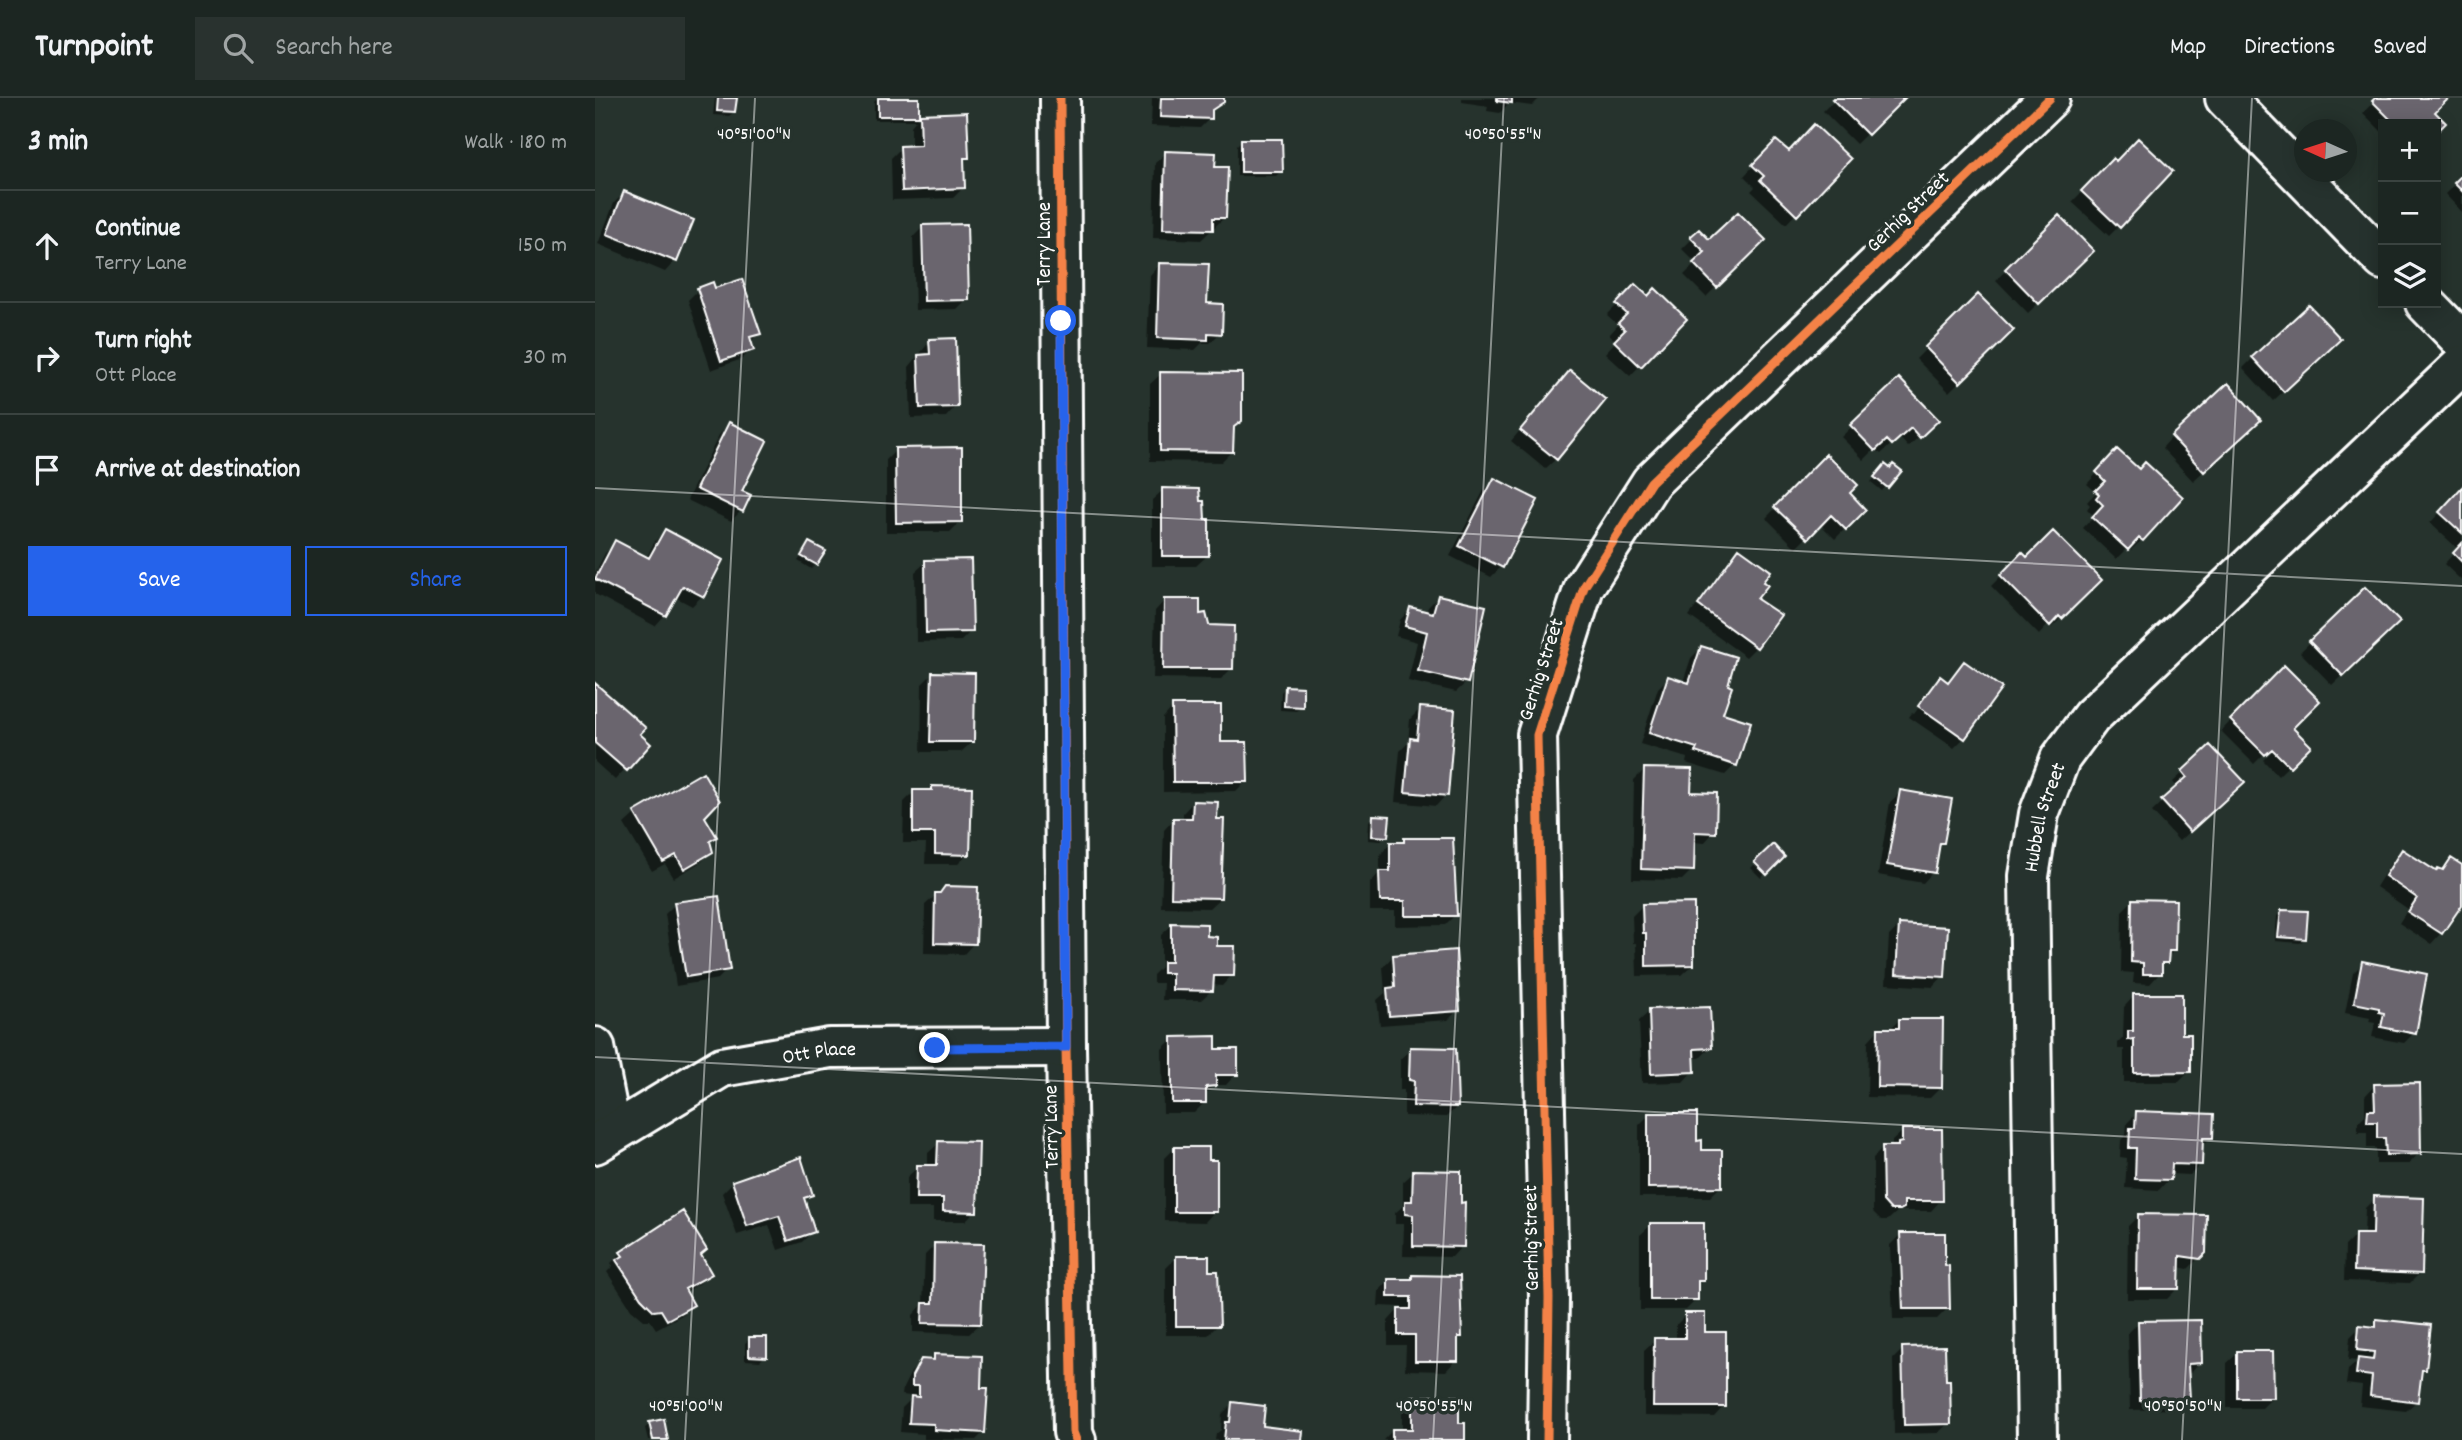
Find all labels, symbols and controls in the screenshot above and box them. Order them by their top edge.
search box [195,17,685,80]
text: Turnpoint [35,25,153,72]
icon: search [219,29,257,67]
text: Search here [275,30,393,67]
text: Map [2170,31,2206,65]
text: Directions [2244,31,2335,65]
text: Saved [2373,31,2427,65]
north arrow [2294,119,2357,182]
map controls [2378,119,2441,308]
button: + [2378,119,2441,182]
text: 3 min [28,122,88,165]
text: 40°51'00"N [717,123,791,148]
text: 40°50'55"N [1465,123,1541,148]
text: Walk · 180 m [464,127,567,160]
street label: Gerhig Street [1860,165,1958,261]
button: − [2378,182,2441,245]
street label: Terry Lane [1031,202,1061,286]
text: Continue [95,211,180,248]
icon: ahead [28,227,66,265]
text: 150 m [518,230,567,263]
button: layers [2378,245,2441,308]
text: Terry Lane [95,248,187,281]
route start [1045,305,1076,336]
text: Turn right [95,323,192,360]
icon: right [28,339,66,377]
text: 30 m [523,342,567,375]
text: Ott Place [95,360,177,393]
icon: arrive [28,451,66,489]
text: Arrive at destination [95,452,300,489]
button: Save [28,546,291,616]
button: Share [305,546,567,616]
street label: Gerhig Street [1512,615,1574,725]
street label: Hubbell Street [2018,758,2075,875]
route end [919,1032,950,1063]
street label: Ott Place [780,1036,856,1074]
street label: Terry Lane [1037,1085,1069,1169]
street label: Gerhig Street [1517,1184,1549,1291]
text: 40°51'00"N [649,1395,723,1420]
text: 40°50'55"N [1396,1395,1472,1420]
text: 40°50'50"N [2144,1395,2222,1420]

